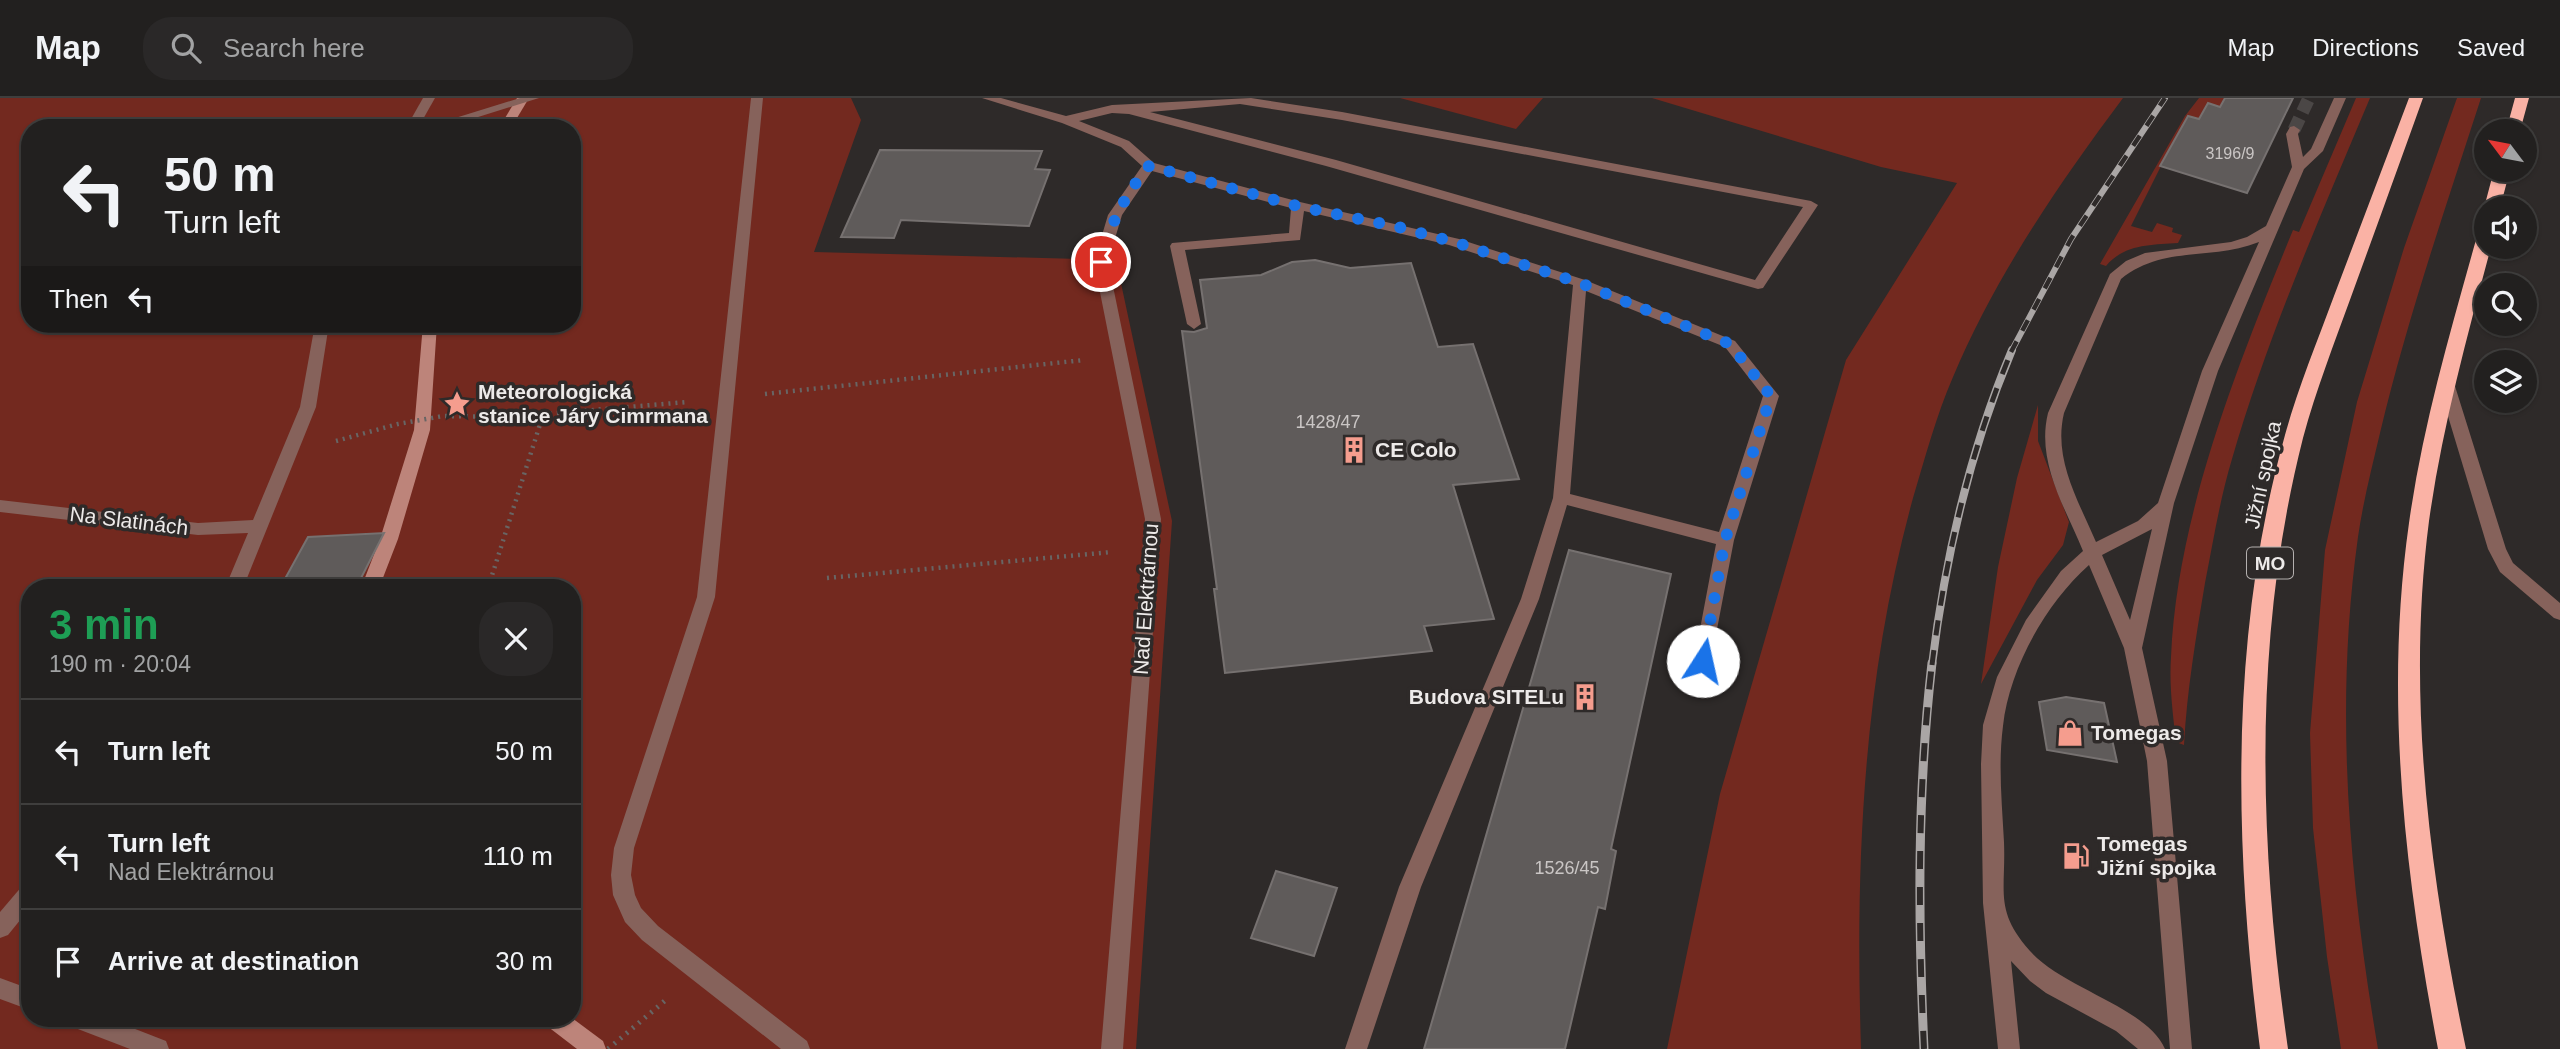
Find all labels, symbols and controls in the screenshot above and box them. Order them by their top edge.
search box [143,17,633,80]
text: Map [35,29,101,66]
icon: search [167,29,205,67]
text: Search here [223,33,365,63]
text: Map [2228,34,2274,61]
text: Directions [2312,34,2419,61]
text: Saved [2457,34,2525,61]
north arrow [2474,119,2538,182]
map controls [2474,119,2537,413]
house number: 3196/9 [2206,145,2255,162]
icon: left [49,147,140,238]
text: 50 m [164,147,276,201]
button: sound [2474,196,2537,259]
text: Turn left [164,204,280,240]
pin [1071,232,1131,292]
icon: arrive [1082,243,1120,281]
button: search [2474,273,2537,336]
icon: left [122,280,160,318]
text: Then [49,284,108,314]
button: layers [2474,350,2537,413]
place label: Meteorologická stanice Járy Cimrmana [478,380,708,427]
place icon: Meteorologická stanice Járy Cimrmana [442,389,472,419]
house number: 1428/47 [1295,412,1361,432]
street label: Jižní spojka [2240,419,2285,531]
building icon: CE Colo [1339,435,1369,465]
place label: CE Colo [1375,438,1457,461]
street label: Na Slatinách [69,502,190,539]
street label: Nad Elektrárnou [1129,522,1162,675]
road number: MO [2247,548,2293,578]
text: 3 min [49,601,159,648]
button: close [479,602,553,676]
position arrow [1666,624,1740,698]
text: 190 m · 20:04 [49,651,191,677]
building icon: Budova SITELu [1570,682,1600,712]
place label: Budova SITELu [1409,685,1564,708]
shop icon: Tomegas [2055,718,2085,748]
place label: Tomegas [2091,721,2182,744]
icon: left [49,733,87,771]
text: Turn left [108,736,210,766]
text: 50 m [495,736,553,766]
text: Turn left [108,828,210,858]
place label: Tomegas Jižní spojka [2097,832,2216,879]
icon: left [49,838,87,876]
text: 110 m [483,841,553,871]
fuel station icon: Tomegas Jižní spojka [2061,841,2091,871]
house number: 1526/45 [1534,858,1600,878]
text: Nad Elektrárnou [108,859,274,885]
icon: arrive [49,943,87,981]
text: Arrive at destination [108,946,359,976]
text: 30 m [495,946,553,976]

